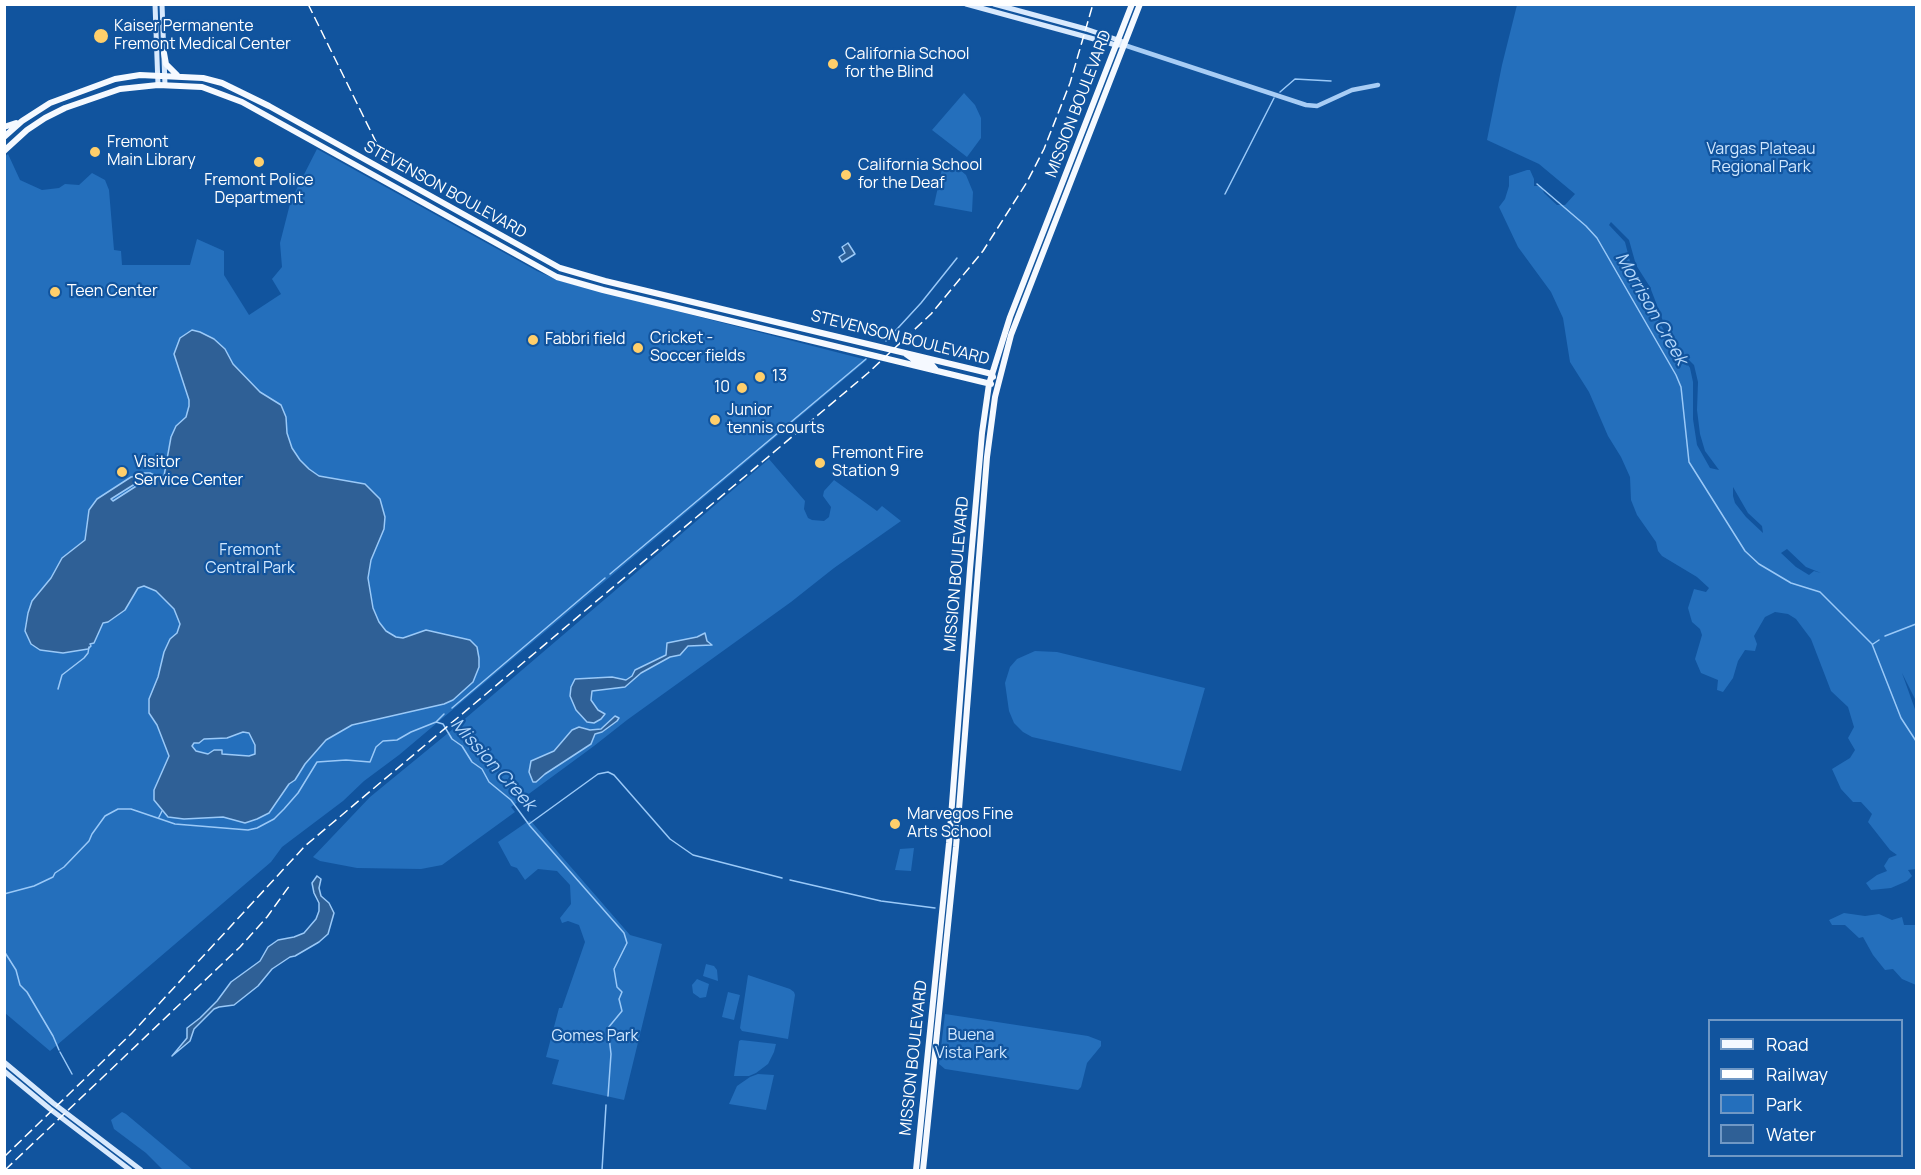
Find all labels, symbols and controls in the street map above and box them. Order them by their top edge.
place label: Kaiser Permanente Fremont Medical Center [114,17,291,55]
marker: Kaiser Permanente Fremont Medical Center [92,27,110,45]
street label: MISSION BOULEVARD [1042,28,1116,180]
place label: California School for the Blind [845,45,970,83]
marker: California School for the Blind [826,57,840,71]
place label: Fremont Main Library [107,133,196,171]
street label: STEVENSON BOULEVARD [360,137,530,243]
park label: Vargas Plateau Regional Park [1706,140,1816,178]
marker: Fremont Main Library [88,145,102,159]
marker: Fremont Police Department [252,155,266,169]
place label: California School for the Deaf [858,156,983,194]
marker: California School for the Deaf [839,168,853,182]
place label: Fremont Police Department [204,171,314,209]
water label: Morrison Creek [1610,249,1692,369]
place label: Teen Center [67,282,158,302]
marker: Teen Center [48,285,62,299]
street label: STEVENSON BOULEVARD [809,307,991,369]
place label: Cricket - Soccer fields [650,329,745,367]
place label: Fabbri field [545,330,625,350]
marker: Fabbri field [526,333,540,347]
marker: Cricket - Soccer fields [631,341,645,355]
place label: 13 [772,367,787,387]
marker: 13 [753,370,767,384]
place label: 10 [714,378,730,398]
marker: 10 [735,381,749,395]
place label: Junior tennis courts [727,401,825,439]
marker: Junior tennis courts [708,413,722,427]
place label: Fremont Fire Station 9 [832,444,924,482]
place label: Visitor Service Center [134,453,243,491]
marker: Fremont Fire Station 9 [813,456,827,470]
marker: Visitor Service Center [115,465,129,479]
street label: MISSION BOULEVARD [941,495,973,653]
park label: Fremont Central Park [205,541,295,579]
water label: Mission Creek [446,714,540,816]
place label: Marvegos Fine Arts School [907,805,1013,843]
marker: Marvegos Fine Arts School [888,817,902,831]
street label: MISSION BOULEVARD [896,979,932,1137]
legend [1708,1019,1903,1157]
park label: Buena Vista Park [935,1026,1007,1064]
park label: Gomes Park [551,1027,639,1047]
text: Road [1766,1032,1809,1056]
text: Railway [1766,1062,1828,1086]
text: Park [1766,1092,1802,1116]
text: Water [1766,1122,1816,1146]

